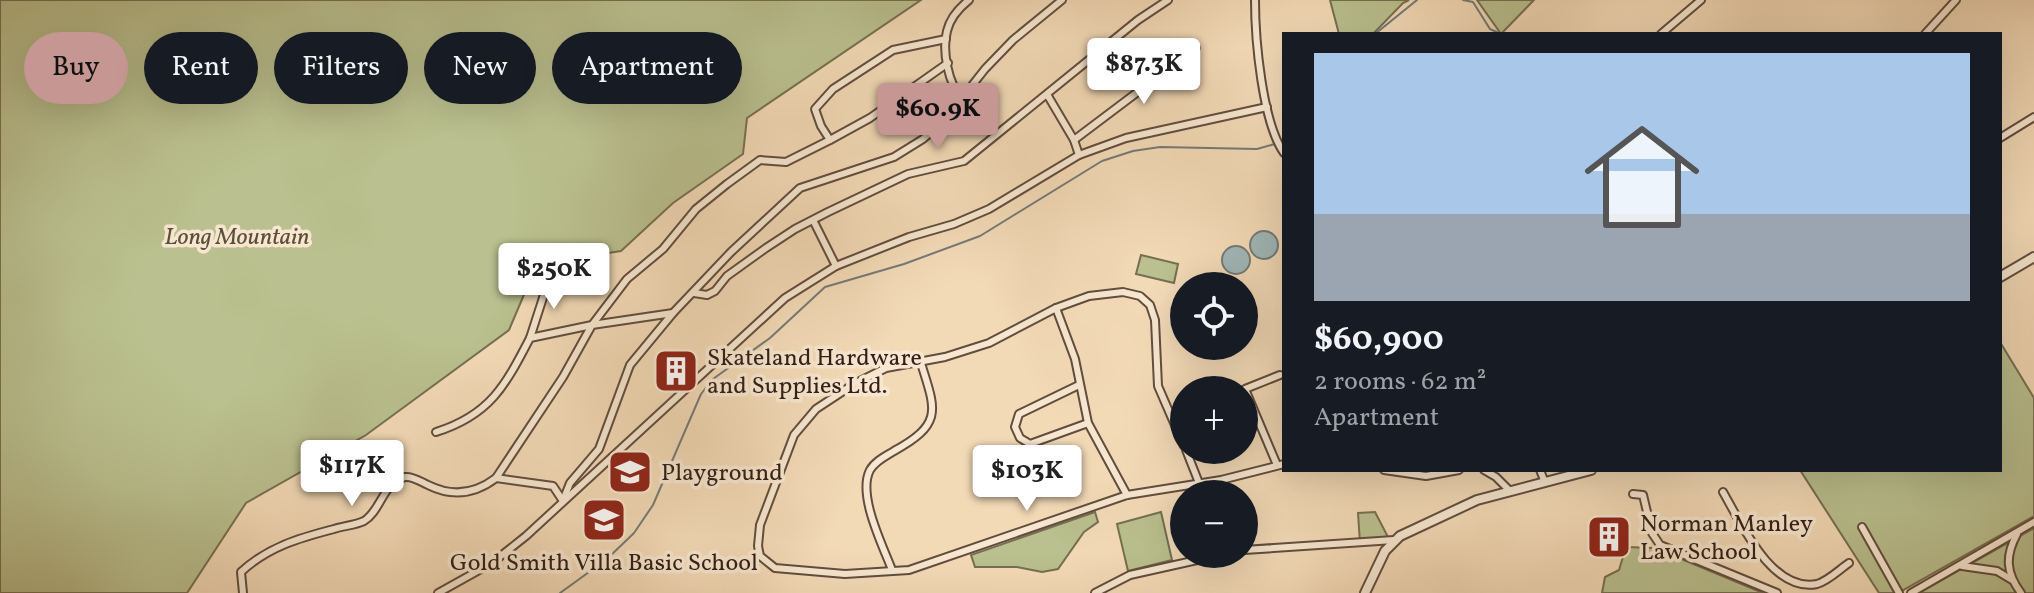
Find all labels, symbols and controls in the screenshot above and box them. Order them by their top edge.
chip: Buy [24,32,128,104]
chip: Rent [144,32,258,104]
chip: Filters [274,32,408,104]
chip: New [424,32,536,104]
chip: Apartment [552,32,742,104]
pin: $87.3K [1079,38,1209,106]
text: $87.3K [1105,46,1183,82]
pin: $60.9K [873,83,1003,151]
text: $60.9K [895,91,981,127]
icon: home [1570,105,1714,249]
park label: Long Mountain [164,221,310,255]
pin: $250K [498,243,610,311]
text: $250K [516,251,592,287]
map controls [1170,272,1258,568]
button: locate [1170,272,1258,360]
text: $60,900 [1314,317,1444,364]
place label: Skateland Hardware and Supplies Ltd. [707,342,922,404]
building icon: Skateland Hardware and Supplies Ltd. [652,347,700,395]
text: 2 rooms · 62 m² [1314,364,1486,400]
button: + [1170,376,1258,464]
text: Apartment [1314,400,1439,436]
pin: $117K [296,440,408,508]
pin: $103K [971,445,1083,513]
text: $117K [319,448,385,484]
school or university icon: Playground [606,448,654,496]
text: $103K [991,453,1063,489]
place label: Playground [661,457,783,491]
button: − [1170,480,1258,568]
school or university icon: Gold Smith Villa Basic School [580,496,628,544]
place label: Norman Manley Law School [1640,508,1813,570]
building icon: Norman Manley Law School [1585,513,1633,561]
place label: Gold Smith Villa Basic School [450,547,758,581]

